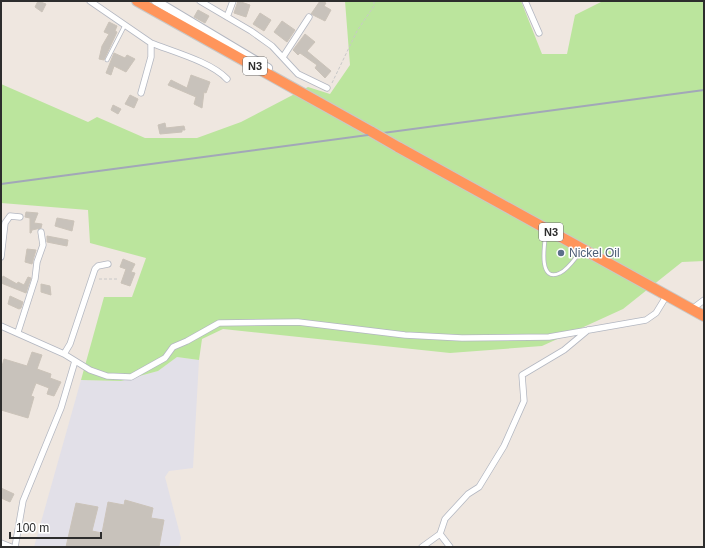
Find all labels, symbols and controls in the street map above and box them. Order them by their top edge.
road number: N3 [243,57,267,75]
road number: N3 [539,223,563,241]
place label: Nickel Oil [569,246,620,260]
marker: Nickel Oil [556,248,566,258]
scale bar [10,514,101,540]
text: 100 m [16,521,49,535]

